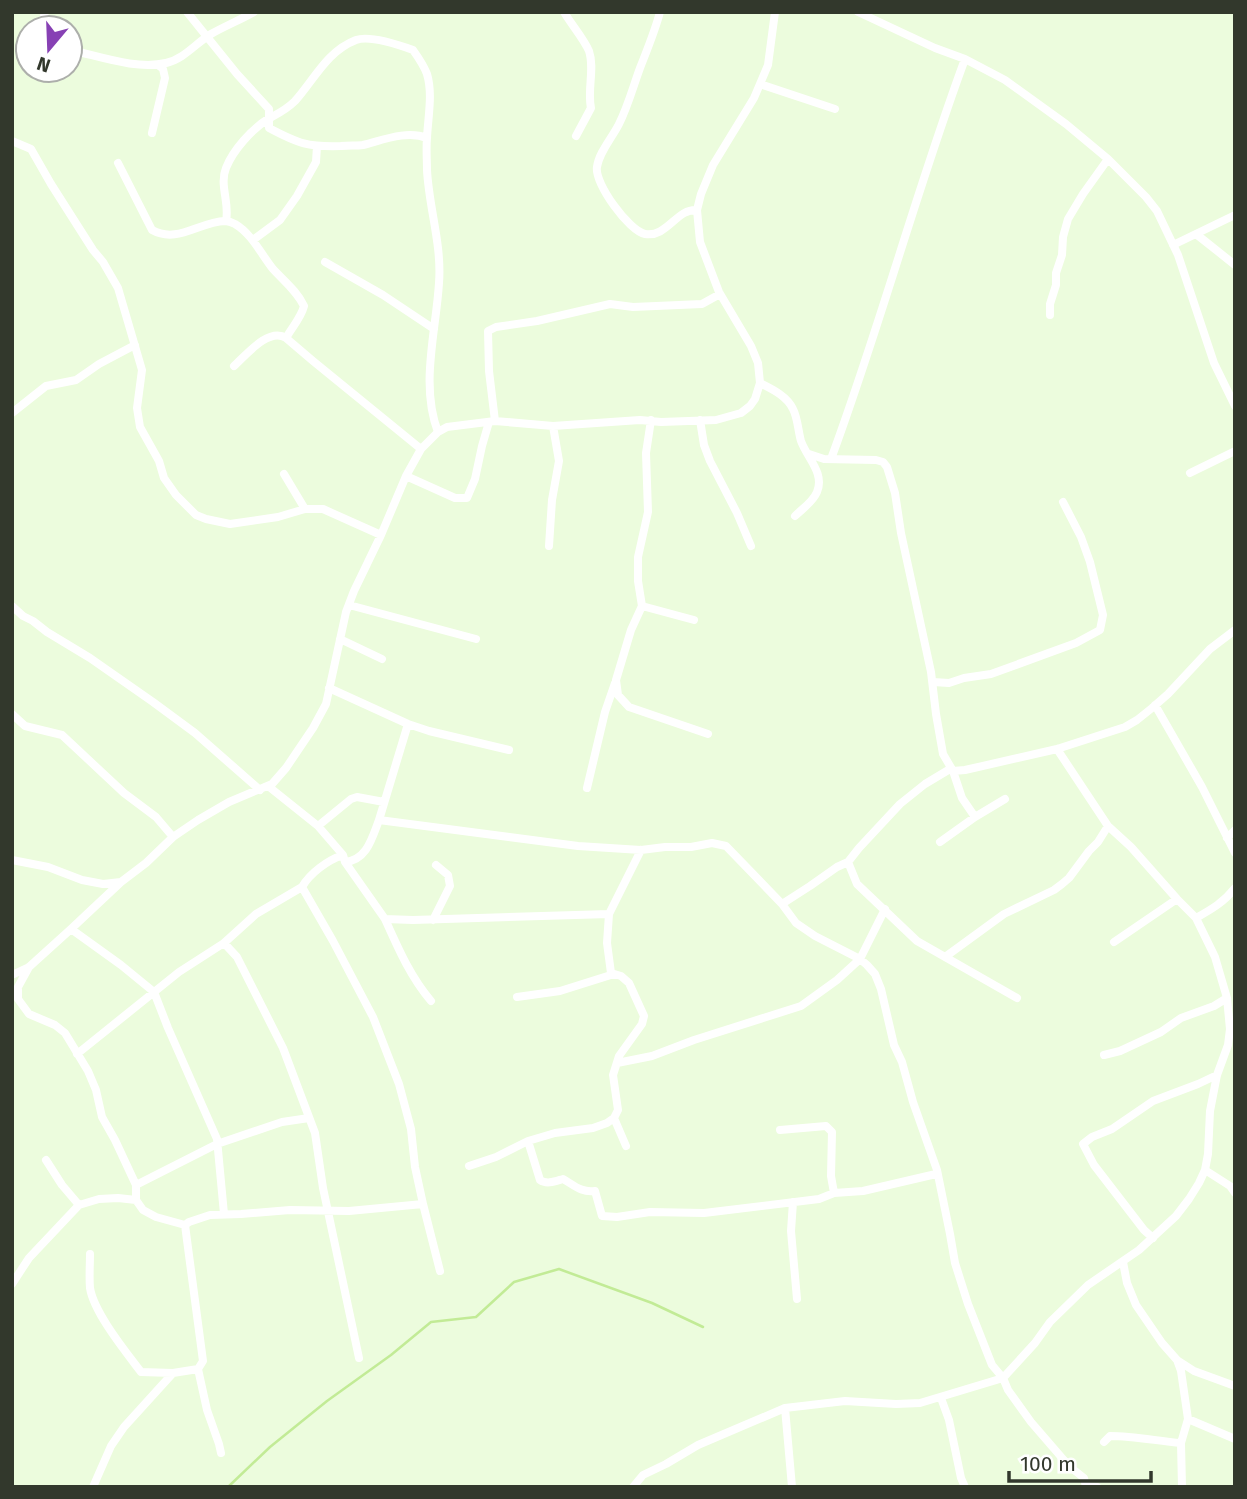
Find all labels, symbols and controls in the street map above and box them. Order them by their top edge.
north arrow [14,14,84,84]
text: N [34,52,53,78]
scale bar [1009,1440,1151,1484]
text: 100 m [1020,1451,1076,1477]

